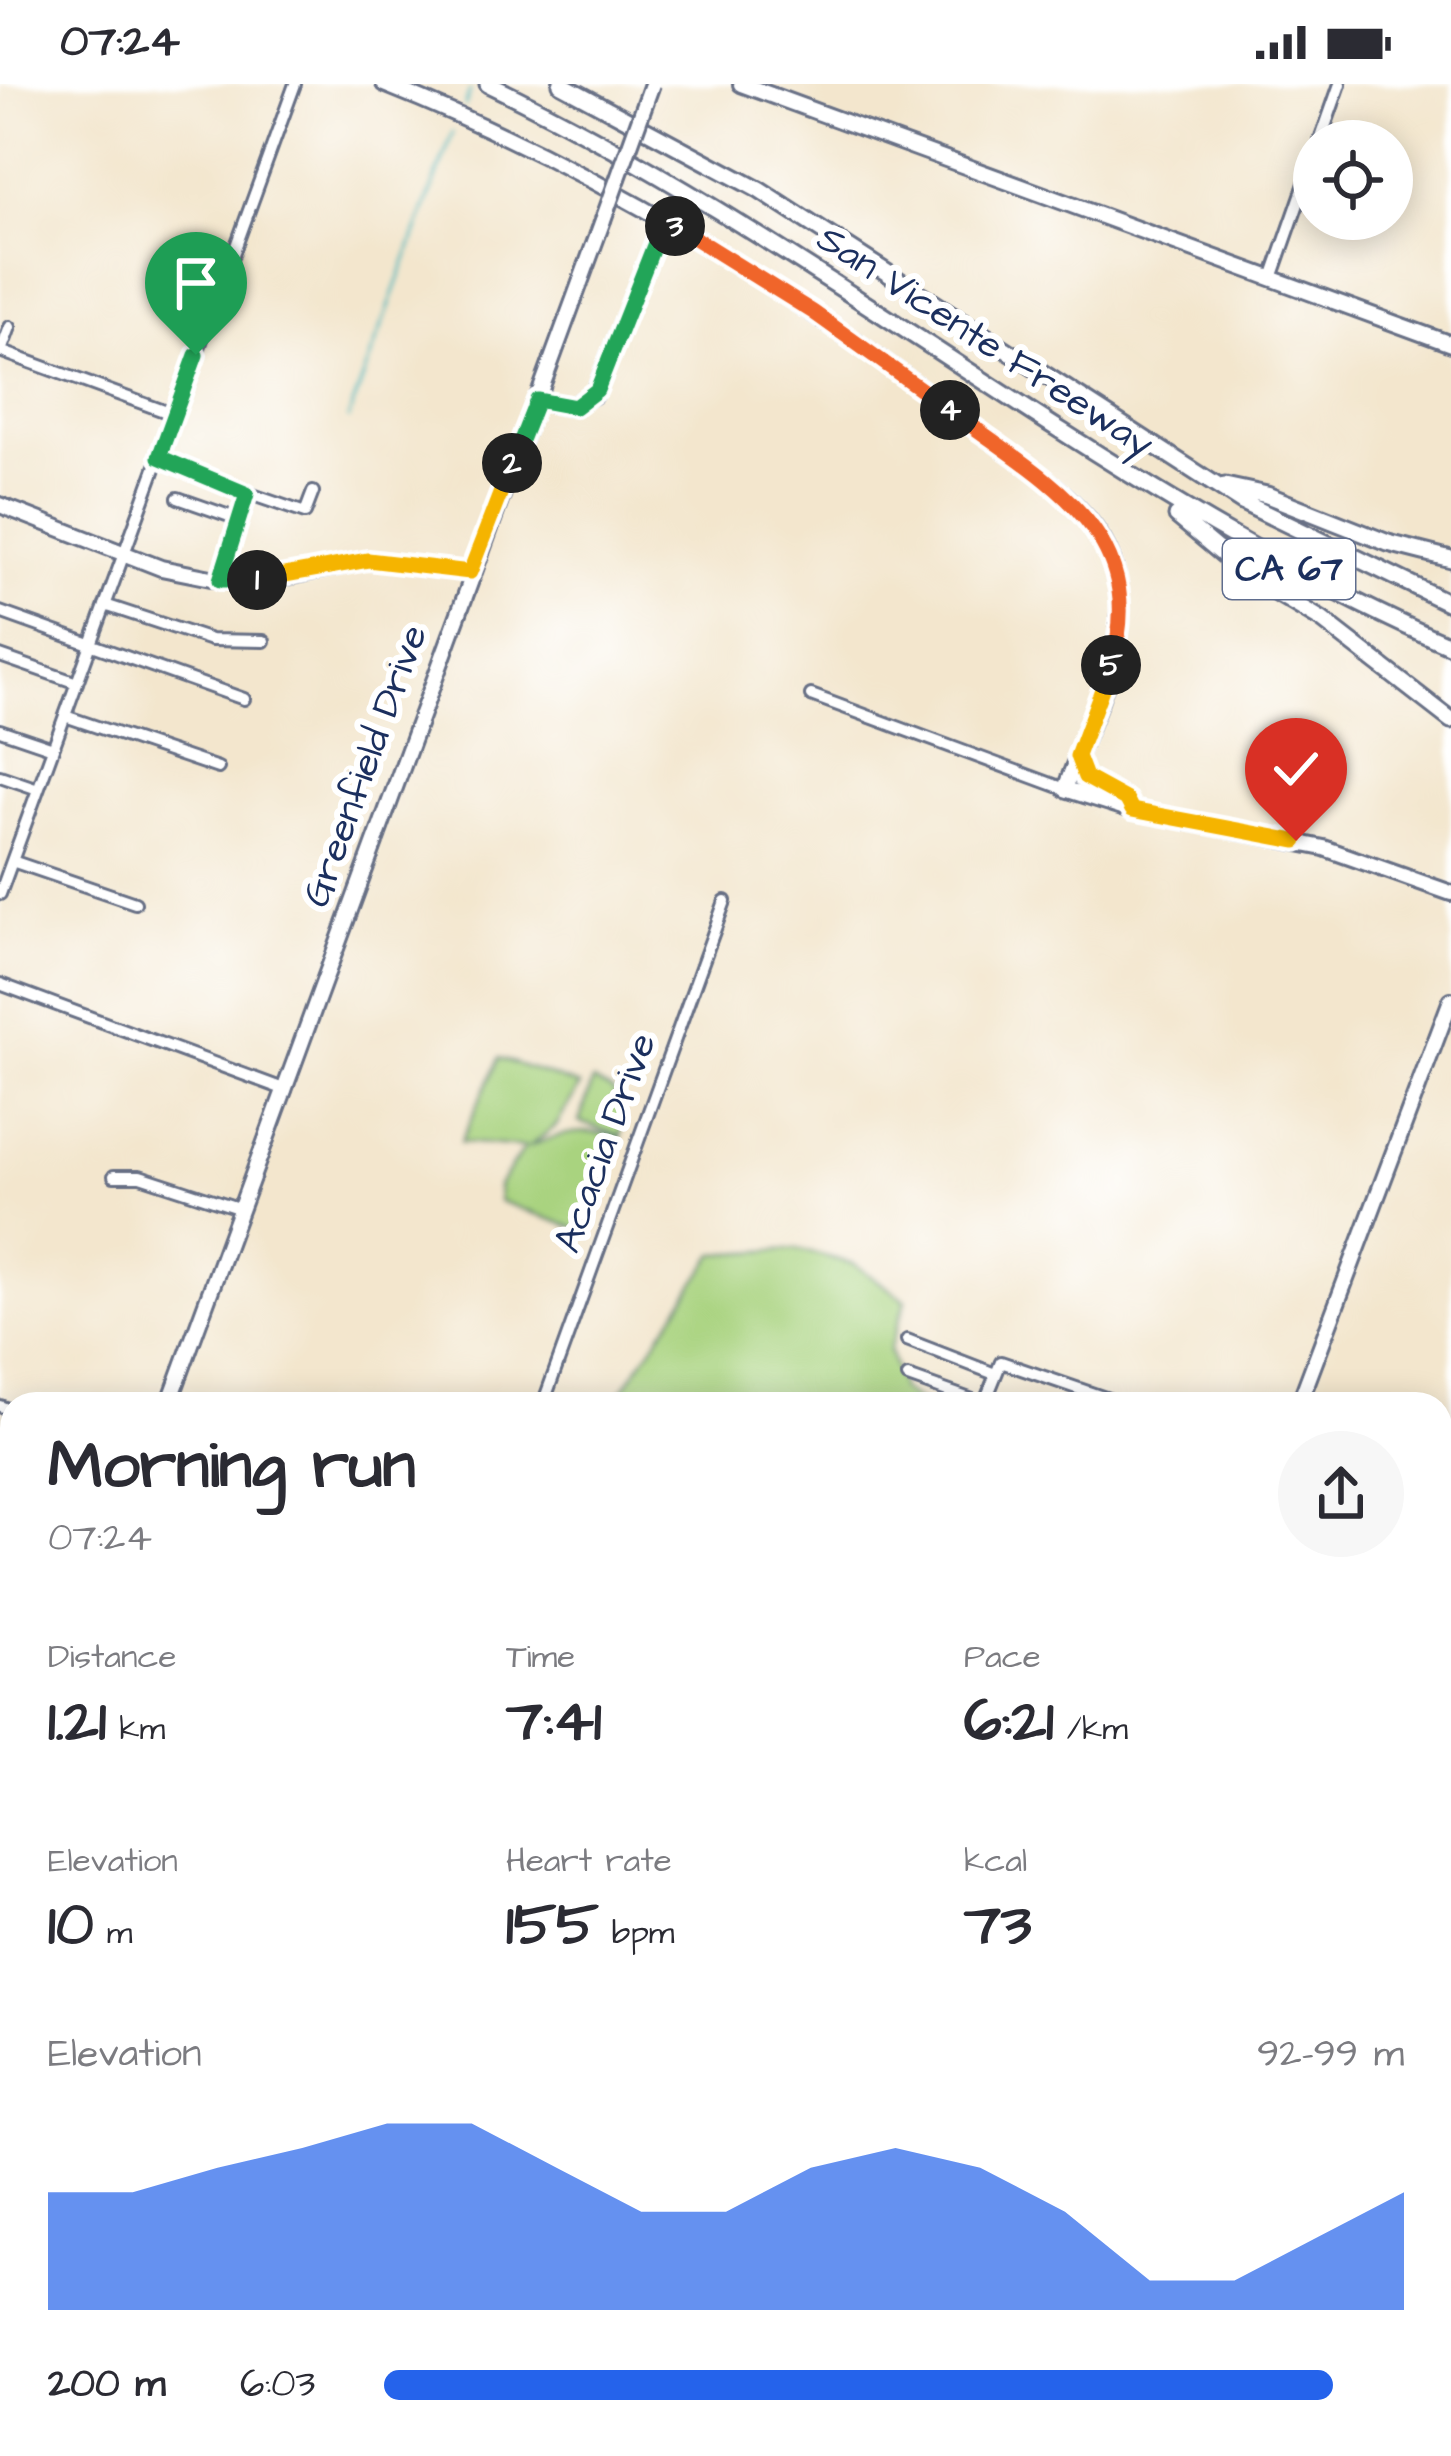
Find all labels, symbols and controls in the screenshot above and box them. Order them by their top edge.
text: 07:24 [60,11,180,73]
map controls [1293,120,1413,240]
button: locate [1293,120,1413,240]
pin: 3 [645,196,705,256]
text: 3 [667,203,683,249]
street label: San Vicente Freeway [806,213,1164,472]
pin [145,232,247,355]
icon: arrive [163,250,229,316]
pin: 4 [920,380,980,440]
text: 4 [939,387,961,433]
pin: 2 [482,433,542,493]
text: 2 [503,440,521,486]
road number: CA 67 [1223,539,1355,599]
pin: 1 [227,550,287,610]
text: 1 [255,557,259,603]
street label: Greenfield Drive [290,618,442,914]
pin: 5 [1081,635,1141,695]
text: 5 [1099,642,1123,688]
pin [1245,718,1347,841]
icon: check [1263,736,1329,802]
street label: Acacia Drive [541,1026,671,1260]
text: Morning run [48,1421,416,1513]
button: share [1278,1431,1404,1557]
text: 07:24 [48,1512,152,1566]
text: Distance [48,1634,176,1680]
text: Time [506,1634,575,1680]
text: Pace [964,1634,1041,1680]
text: 1.21 [48,1680,106,1763]
text: 7:41 [506,1680,601,1763]
text: 6:21 [964,1680,1054,1763]
text: km [106,1706,165,1752]
text: /km [1054,1706,1128,1752]
text: Elevation [48,1838,178,1884]
text: Heart rate [506,1838,672,1884]
text: kcal [964,1838,1027,1884]
text: 10 [48,1884,94,1967]
text: 155 [506,1884,599,1967]
text: 73 [964,1884,1031,1967]
text: m [94,1910,132,1956]
text: bpm [599,1910,674,1956]
text: Elevation [48,2028,202,2082]
text: 92–99 m [1257,2028,1404,2082]
text: 200 m [48,2358,166,2412]
text: 6:03 [240,2358,315,2412]

